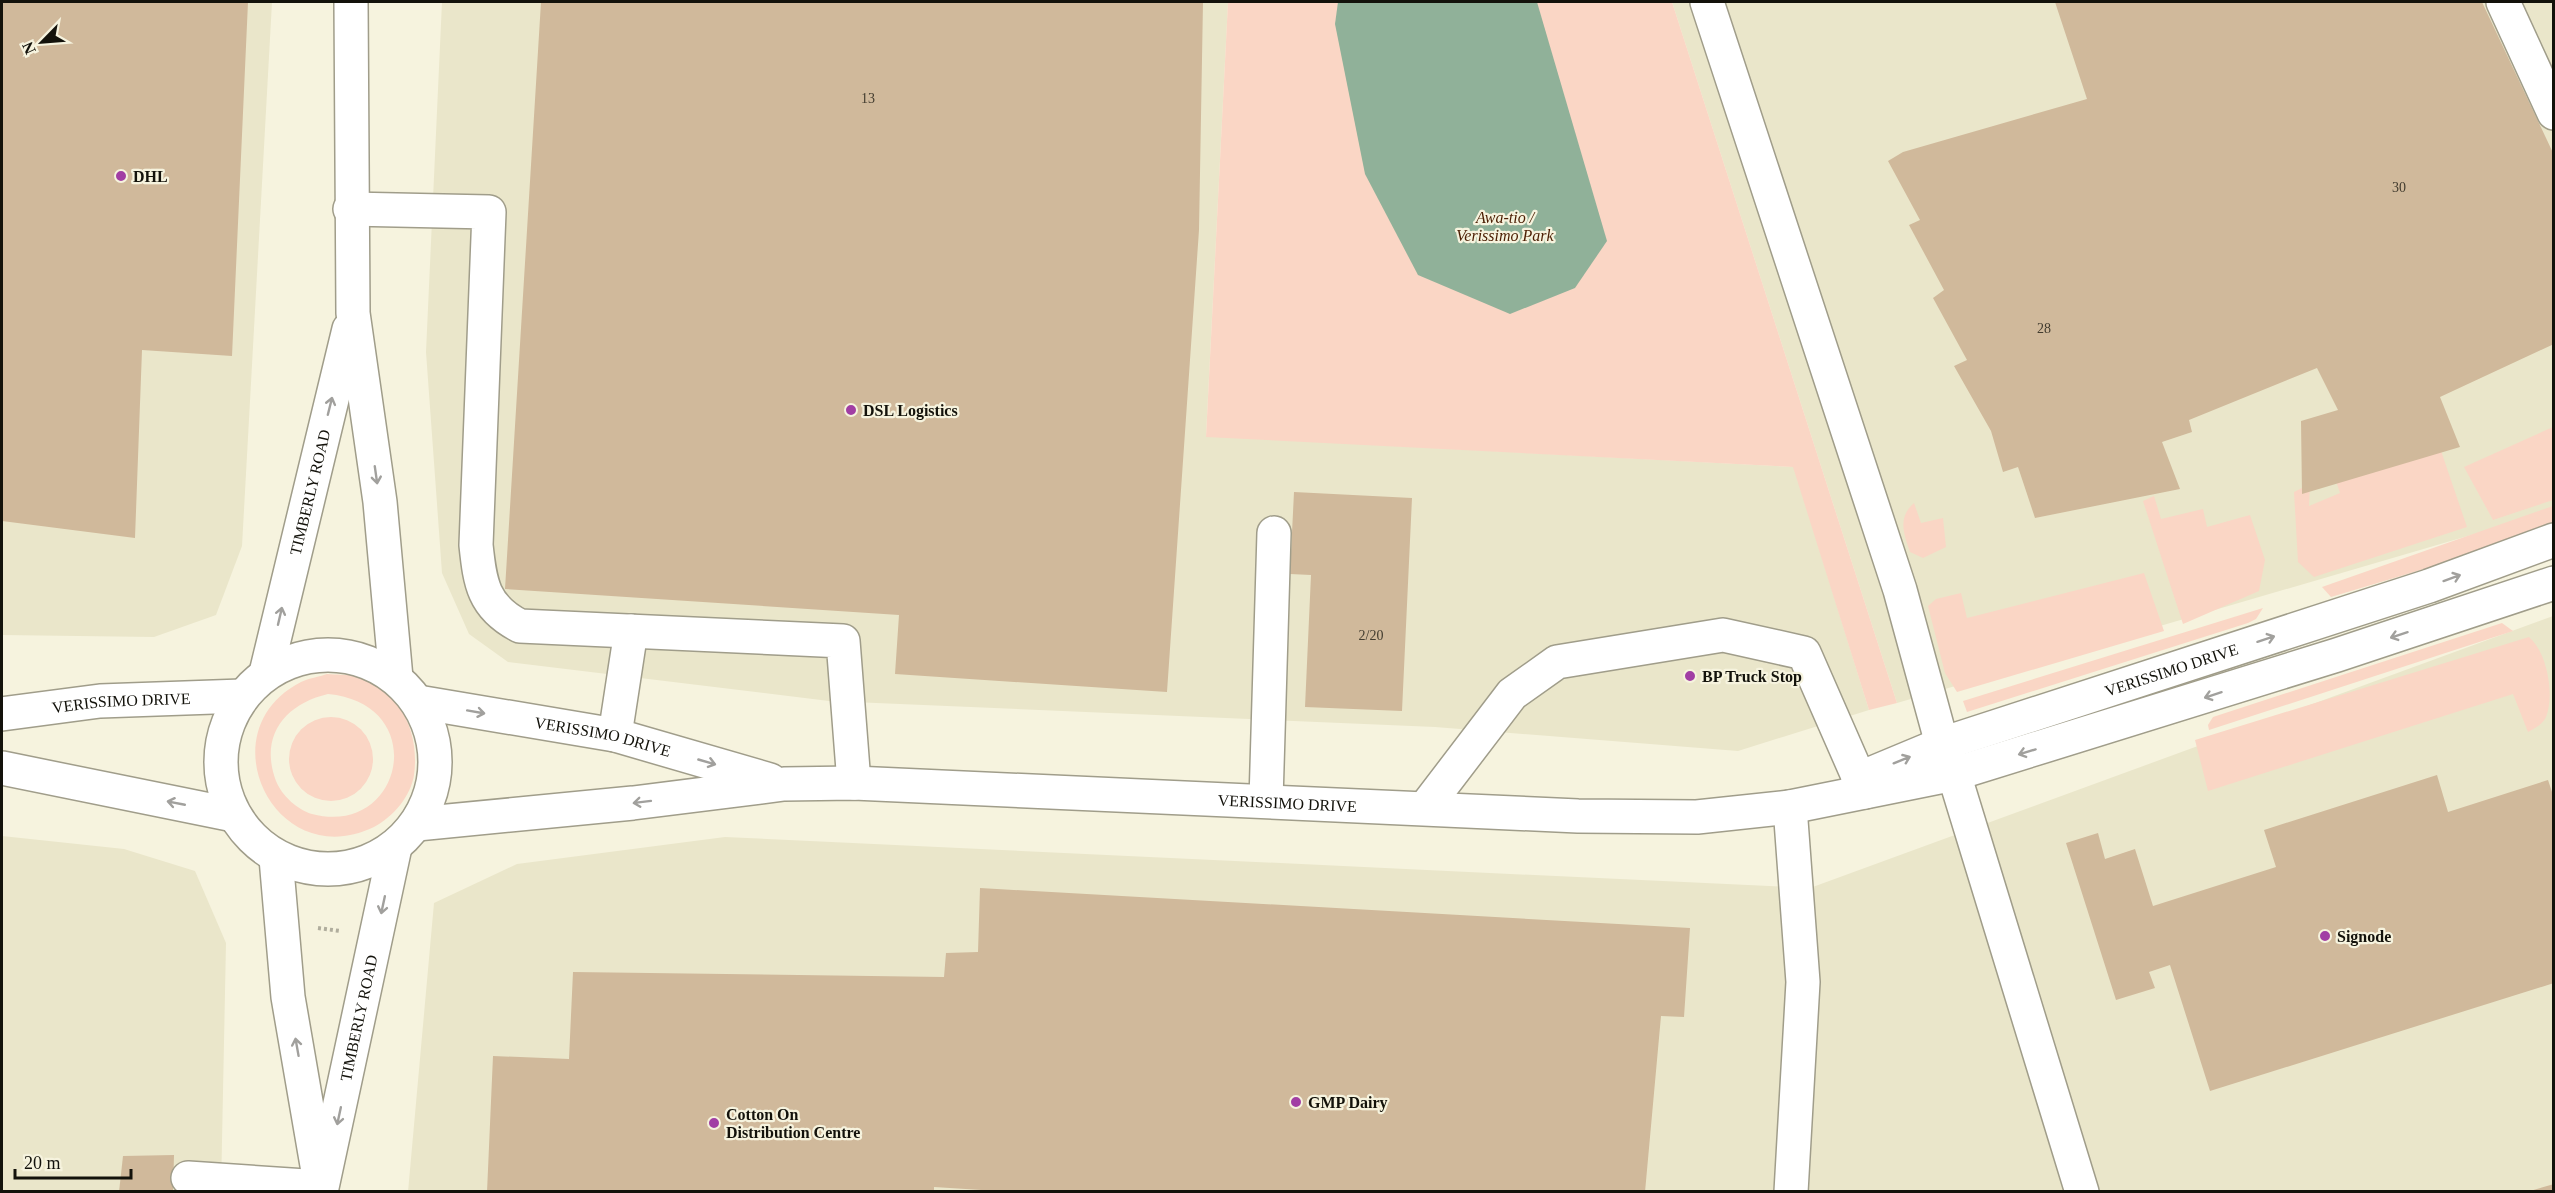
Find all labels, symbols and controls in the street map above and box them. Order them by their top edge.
north arrow [12,12,72,72]
text: N [19,39,39,57]
house number: 13 [861,91,875,106]
place label: DHL [133,168,168,185]
marker: DHL [114,169,128,183]
house number: 30 [2392,180,2406,195]
park label: Awa-tio / Verissimo Park [1456,209,1555,244]
house number: 28 [2037,321,2051,336]
one-way arrow [324,397,336,416]
place label: DSL Logistics [863,402,958,420]
marker: DSL Logistics [844,403,858,417]
street label: TIMBERLY ROAD [287,428,333,557]
one-way arrow [371,464,382,484]
one-way arrow [2442,571,2461,582]
one-way arrow [274,607,286,626]
house number: 2/20 [1359,628,1383,643]
one-way arrow [2390,631,2409,642]
one-way arrow [2256,632,2275,643]
street label: VERISSIMO DRIVE [2103,641,2240,700]
place label: BP Truck Stop [1702,668,1802,686]
marker: BP Truck Stop [1683,669,1697,683]
street label: VERISSIMO DRIVE [51,690,191,716]
one-way arrow [2204,690,2223,701]
one-way arrow [465,707,485,718]
street label: VERISSIMO DRIVE [533,714,673,760]
one-way arrow [2018,747,2037,758]
one-way arrow [1893,754,1911,765]
one-way arrow [697,757,716,768]
street label: VERISSIMO DRIVE [1217,792,1357,815]
one-way arrow [167,797,187,808]
one-way arrow [633,797,653,808]
one-way arrow [377,894,388,914]
place label: Signode [2337,928,2391,946]
marker: Signode [2318,929,2332,943]
street label: TIMBERLY ROAD [337,953,381,1083]
one-way arrow [291,1037,302,1057]
place label: GMP Dairy [1308,1094,1388,1112]
marker: GMP Dairy [1289,1095,1303,1109]
one-way arrow [333,1106,344,1125]
place label: Cotton On Distribution Centre [726,1106,860,1141]
marker: Cotton On Distribution Centre [707,1116,721,1130]
scale bar [15,1142,130,1180]
text: 20 m [24,1153,61,1173]

